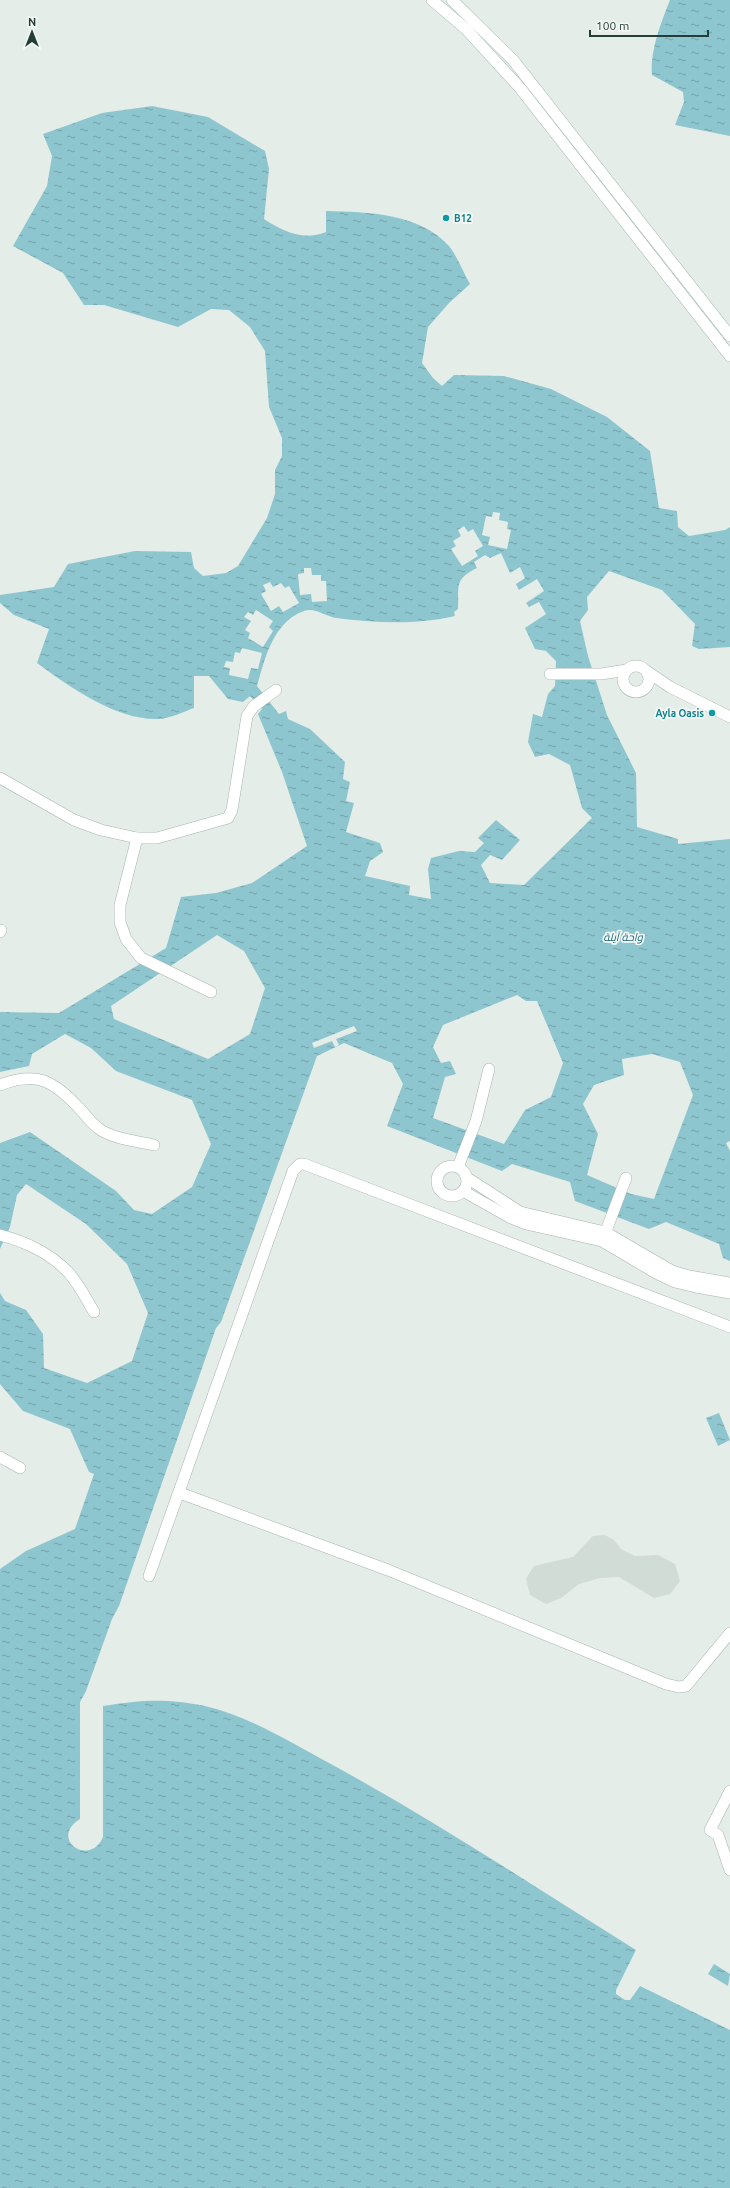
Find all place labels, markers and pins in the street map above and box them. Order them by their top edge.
marker: B12 [441,213,451,223]
place label: B12 [454,213,472,224]
place label: Ayla Oasis [655,708,704,719]
marker: Ayla Oasis [707,708,717,718]

